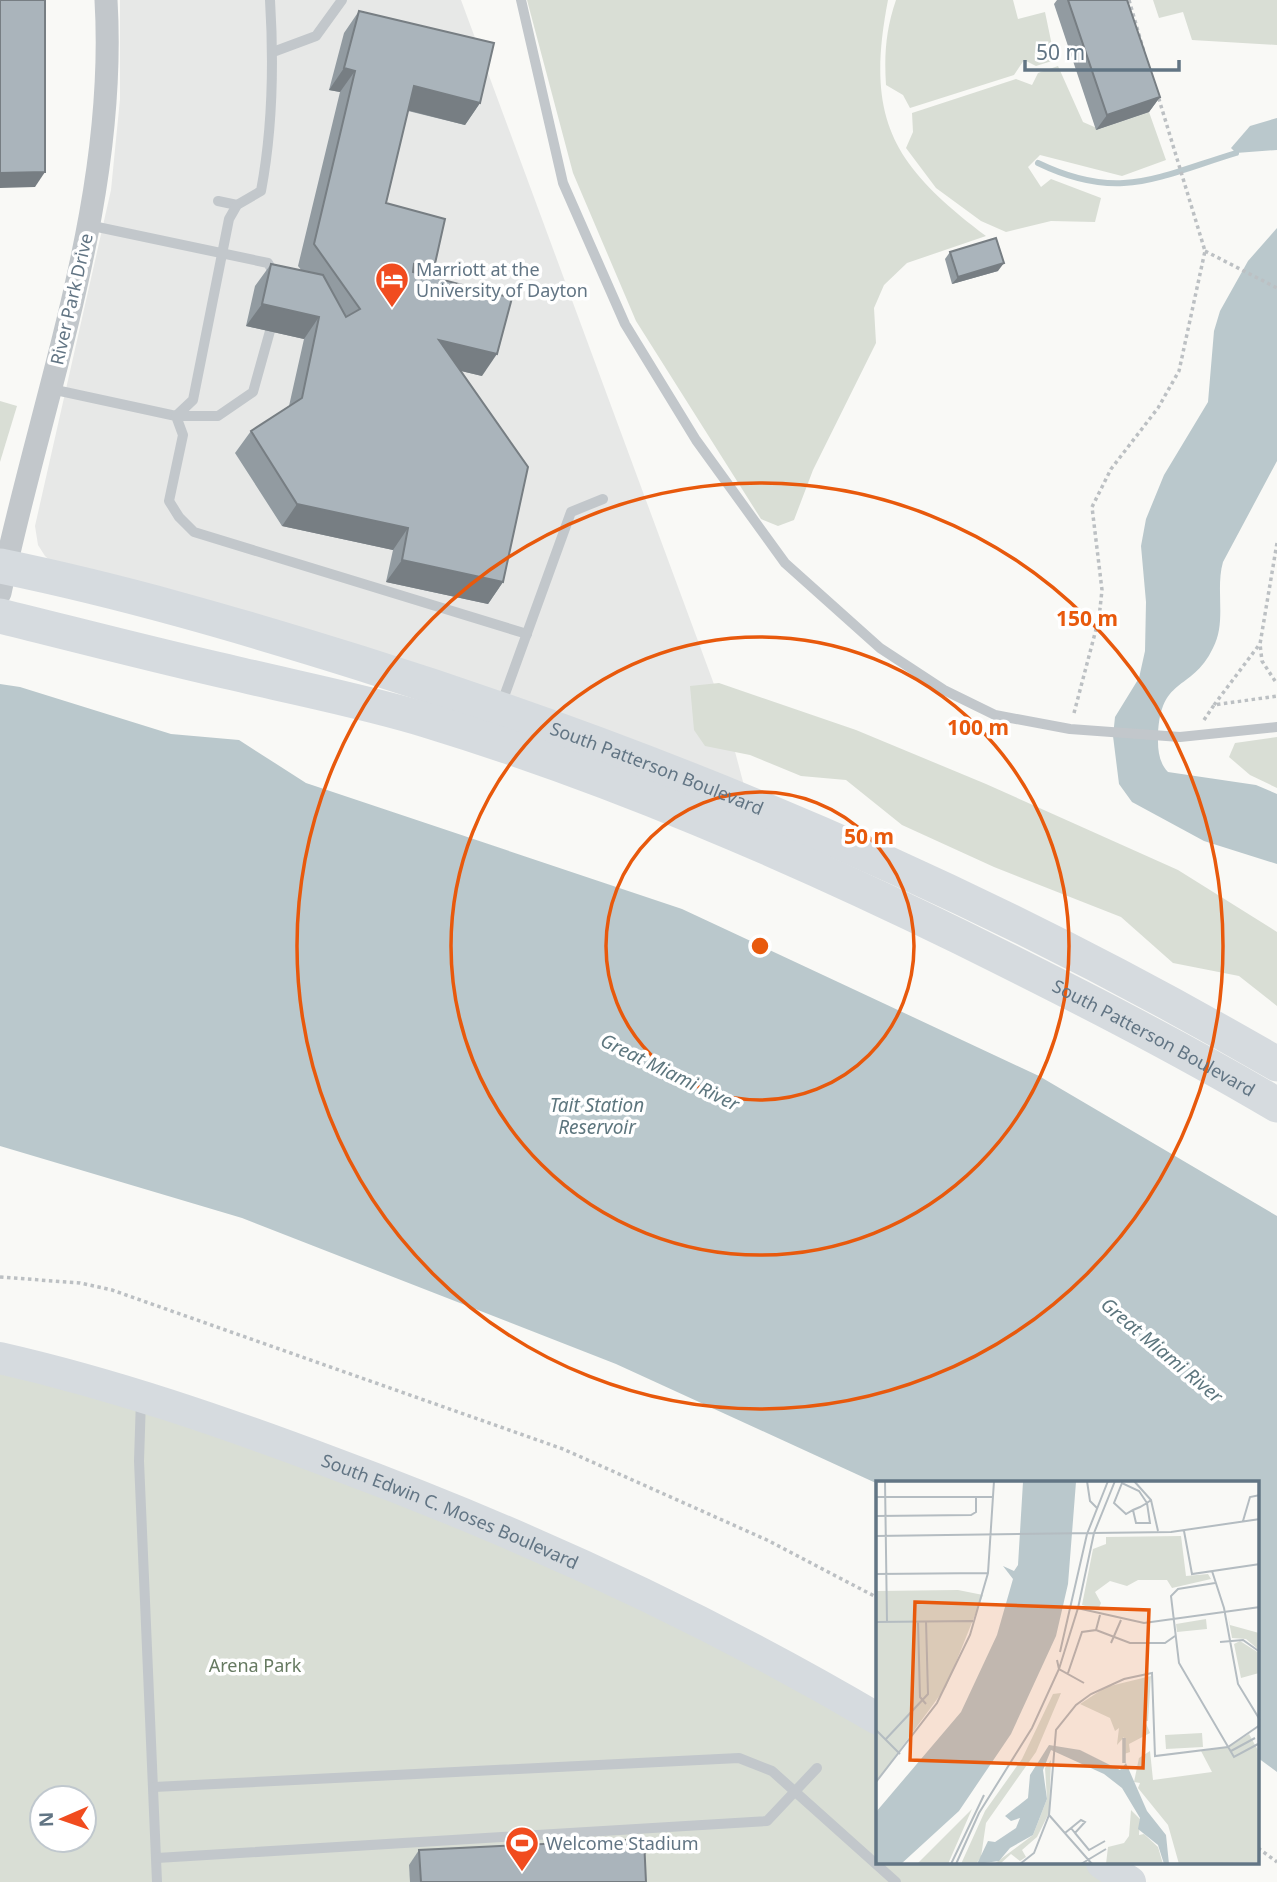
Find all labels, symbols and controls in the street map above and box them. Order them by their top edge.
scale bar [1025,28,1179,72]
text: 50 m [1036,38,1085,66]
street label: River Park Drive [44,231,98,367]
place label: Marriott at the University of Dayton [416,257,588,302]
hotel icon: Marriott at the University of Dayton [373,260,411,309]
text: 150 m [1056,604,1118,632]
text: 100 m [947,713,1009,741]
street label: South Patterson Boulevard [547,716,767,820]
text: 50 m [844,822,894,850]
centre of rings [748,934,772,958]
street label: South Patterson Boulevard [1049,973,1260,1102]
water label: Great Miami River [596,1027,745,1118]
water label: Tait Station Reservoir [550,1092,644,1140]
water label: Great Miami River [1096,1291,1229,1410]
street label: South Edwin C. Moses Boulevard [318,1448,583,1574]
inset map [876,1481,1260,1864]
park label: Arena Park [209,1653,302,1677]
north arrow [28,1784,98,1854]
text: N [33,1811,59,1828]
sports icon: Welcome Stadium [503,1824,541,1873]
place label: Welcome Stadium [546,1831,699,1855]

